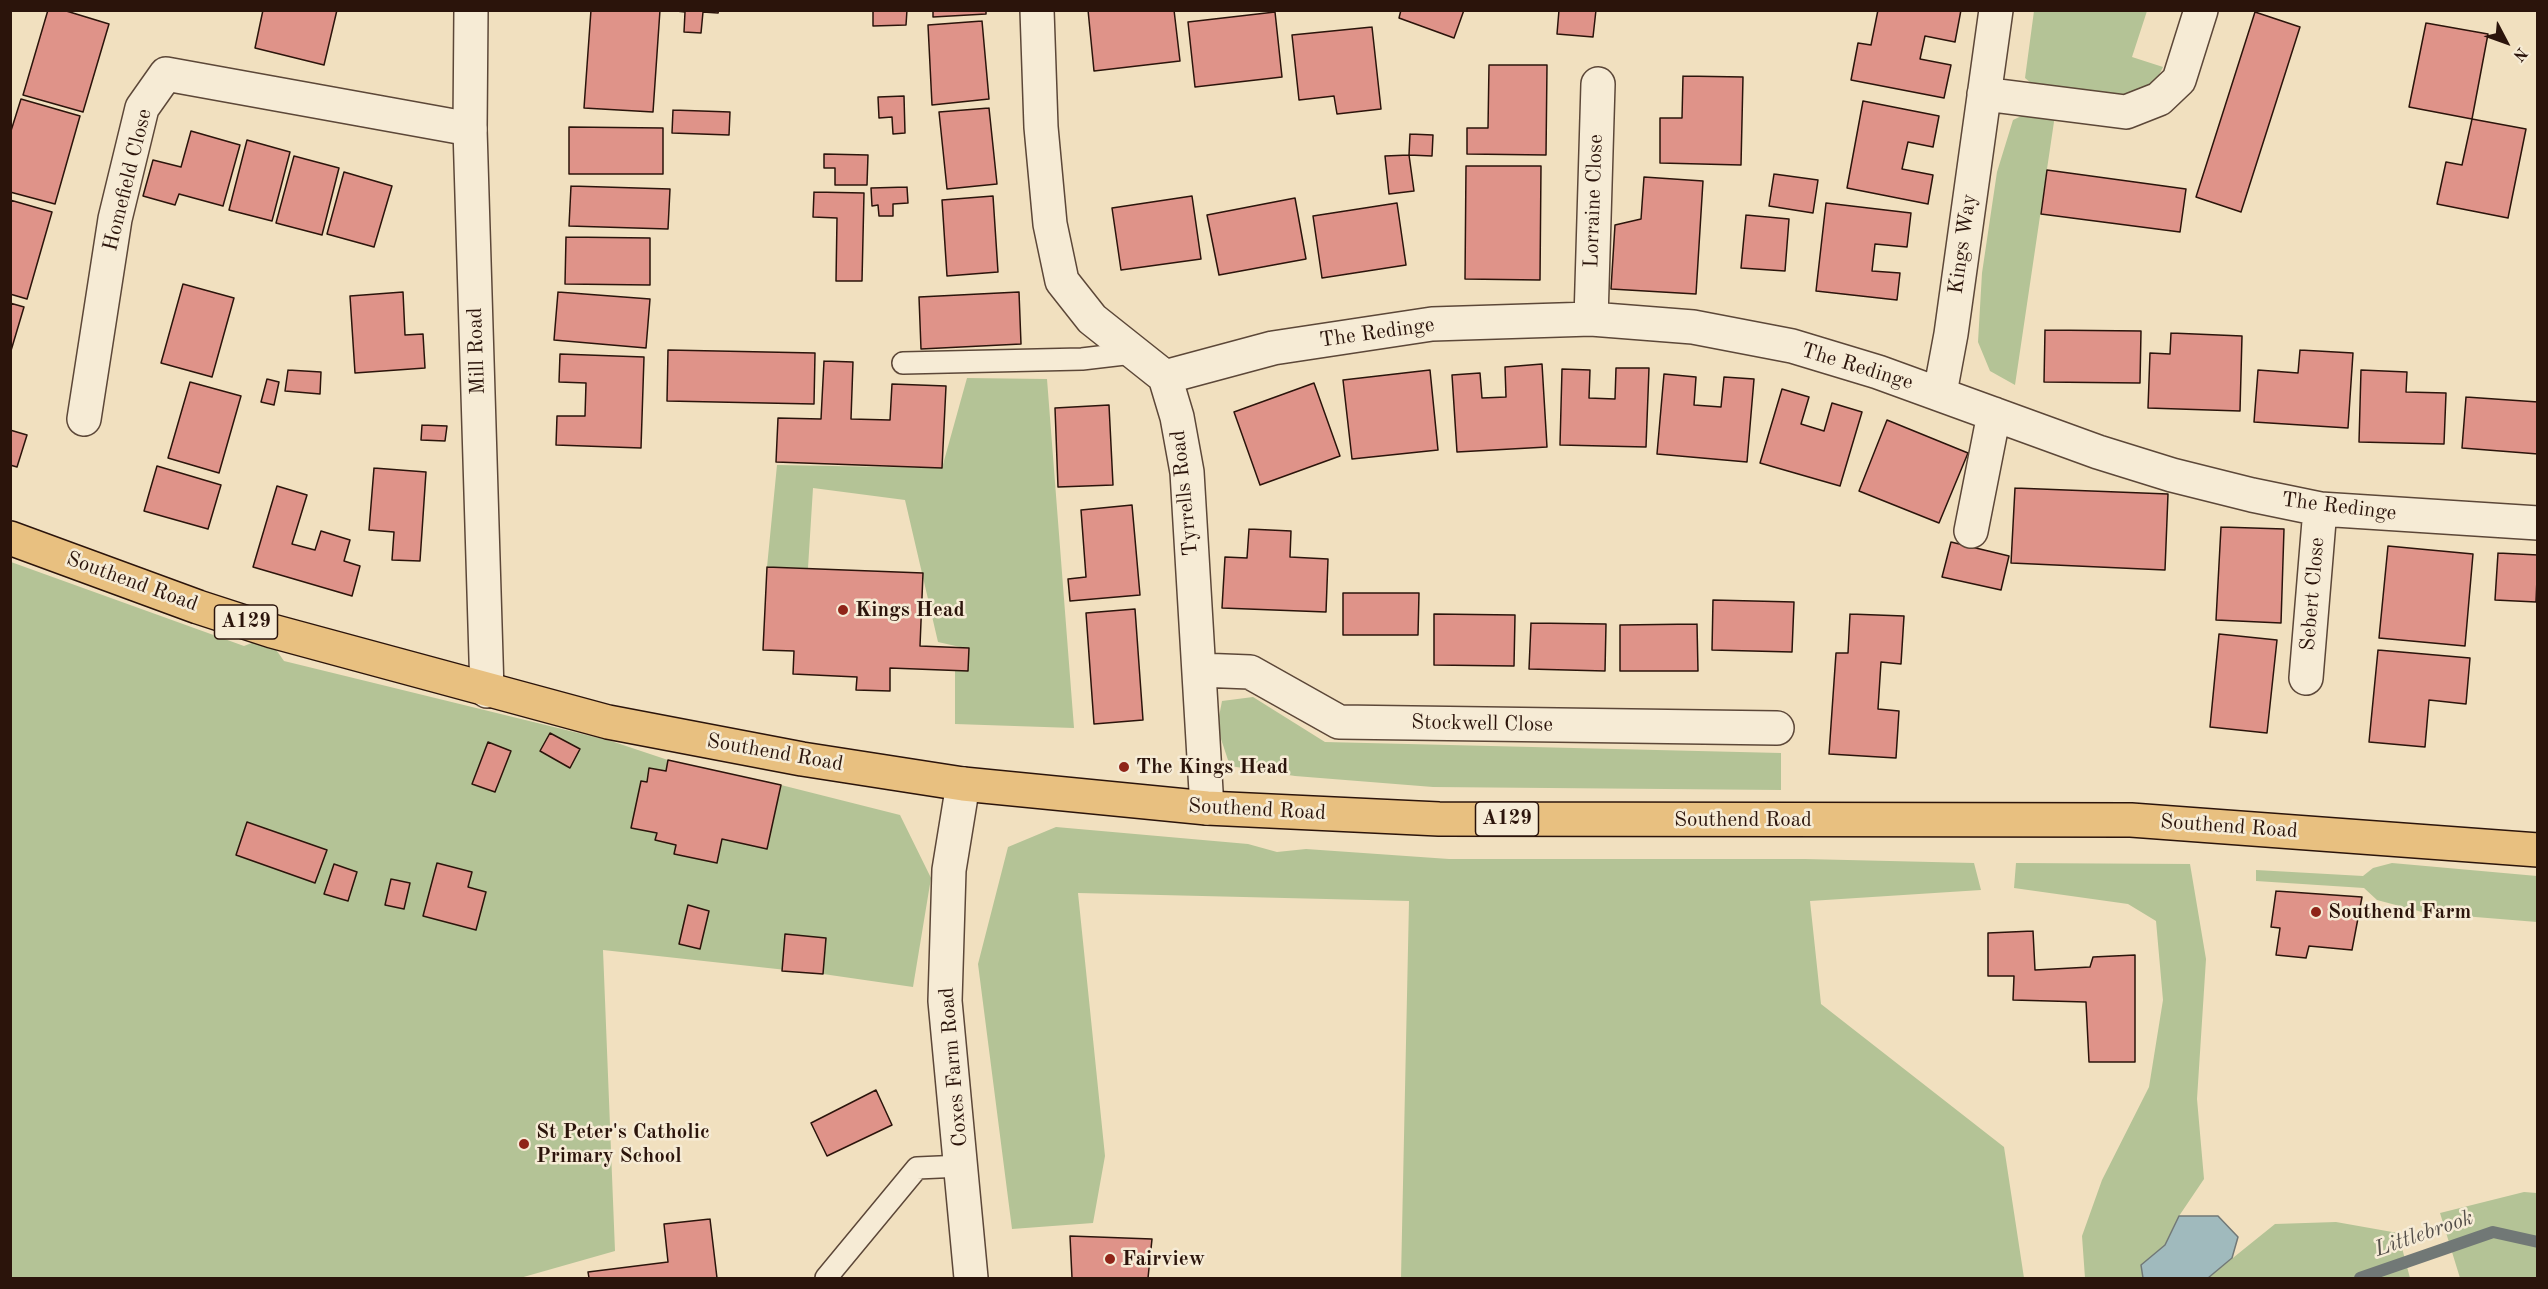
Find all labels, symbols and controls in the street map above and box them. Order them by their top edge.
north arrow [2476,12,2536,72]
text: N [2510,44,2530,64]
street label: Homefield Close [98,106,158,254]
street label: Lorraine Close [1579,134,1609,268]
street label: Kings Way [1943,192,1983,296]
street label: Mill Road [463,307,491,395]
street label: The Redinge [1318,312,1436,354]
street label: The Redinge [1798,338,1916,396]
street label: Tyrrells Road [1166,429,1204,557]
street label: The Redinge [2280,487,2398,527]
street label: Sebert Close [2295,536,2331,652]
street label: Southend Road [63,547,201,617]
place label: Kings Head [855,597,965,623]
marker: Kings Head [836,603,850,617]
road number: A129 [214,605,278,639]
street label: Stockwell Close [1411,710,1553,738]
street label: Southend Road [705,729,845,777]
place label: The Kings Head [1136,754,1288,780]
marker: The Kings Head [1117,760,1131,774]
street label: Southend Road [1187,794,1327,826]
road number: A129 [1476,802,1538,836]
street label: Southend Road [1674,807,1812,833]
street label: Southend Road [2159,810,2299,844]
place label: Southend Farm [2328,899,2471,925]
marker: Southend Farm [2309,905,2323,919]
street label: Coxes Farm Road [934,986,974,1148]
place label: St Peter's Catholic Primary School [536,1119,710,1169]
marker: St Peter's Catholic Primary School [517,1137,531,1151]
water label: Littlebrook [2371,1205,2477,1263]
place label: Fairview [1122,1246,1205,1272]
marker: Fairview [1103,1252,1117,1266]

